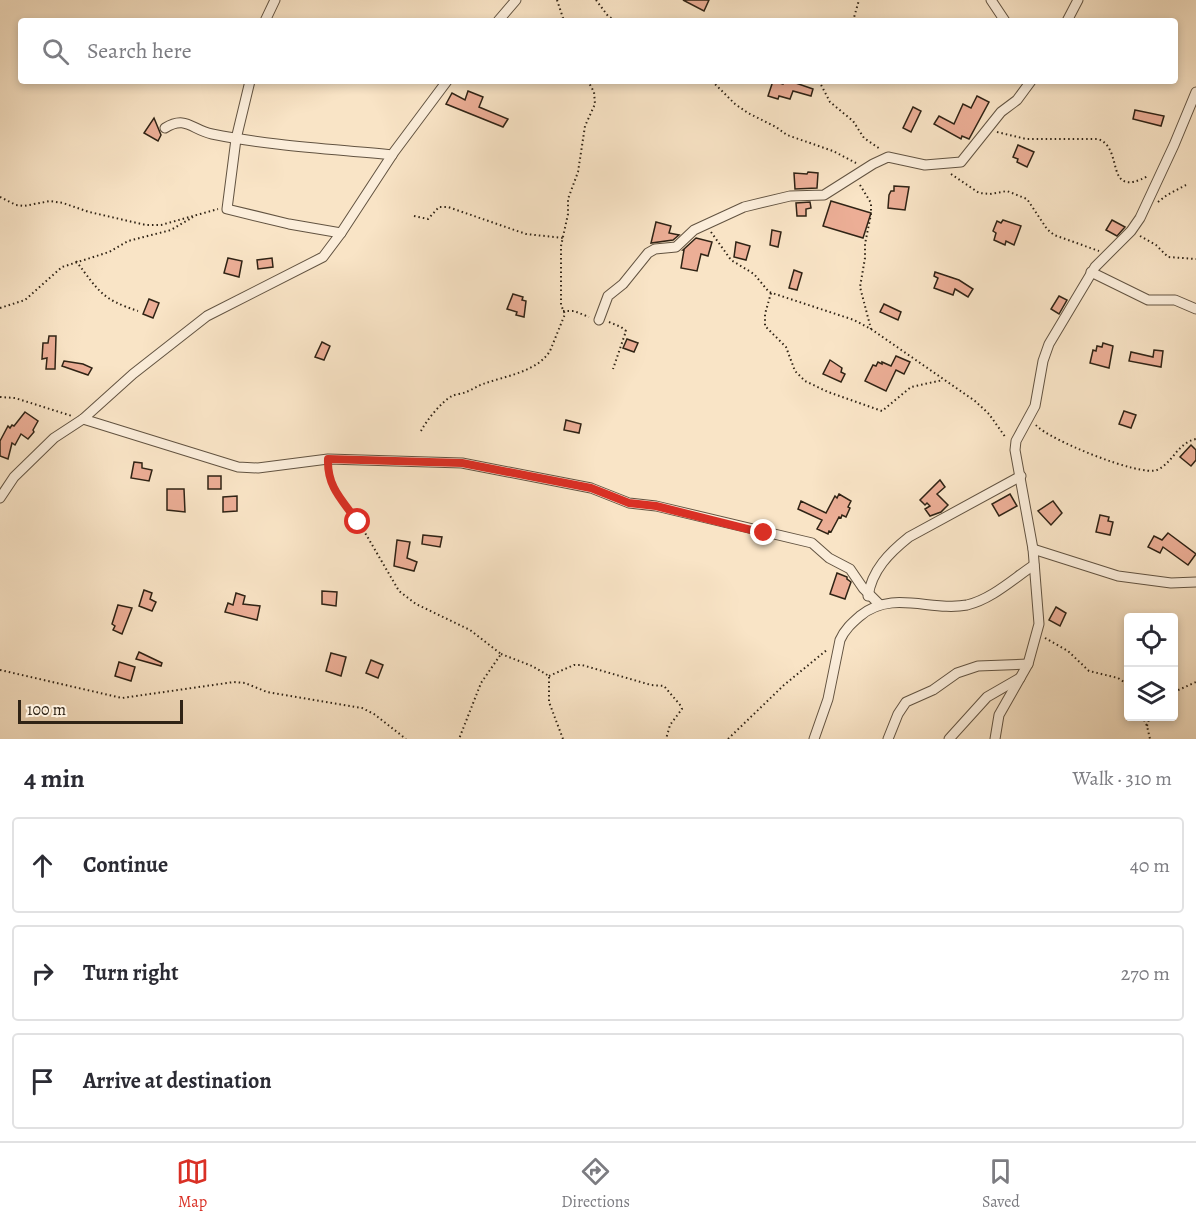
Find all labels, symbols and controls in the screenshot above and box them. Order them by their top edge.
search box [18,18,1178,84]
icon: search [39,35,72,68]
text: Search here [87,36,192,66]
route start [344,508,370,534]
route end [750,519,776,545]
map controls [1124,613,1178,721]
button: locate [1124,613,1178,667]
button: layers [1124,667,1178,721]
scale bar [18,697,183,724]
text: 100 m [27,699,66,721]
text: 4 min [24,761,85,796]
text: Walk · 310 m [1073,765,1172,792]
icon: ahead [26,849,59,882]
text: Continue [83,850,168,880]
text: 40 m [1130,852,1170,879]
icon: right [26,957,59,990]
text: Turn right [83,958,179,988]
text: 270 m [1121,960,1170,987]
icon: arrive [26,1065,59,1098]
text: Arrive at destination [83,1066,272,1096]
tab: Map [176,1155,209,1213]
tab: Directions [561,1155,630,1213]
tab: Saved [982,1155,1020,1213]

